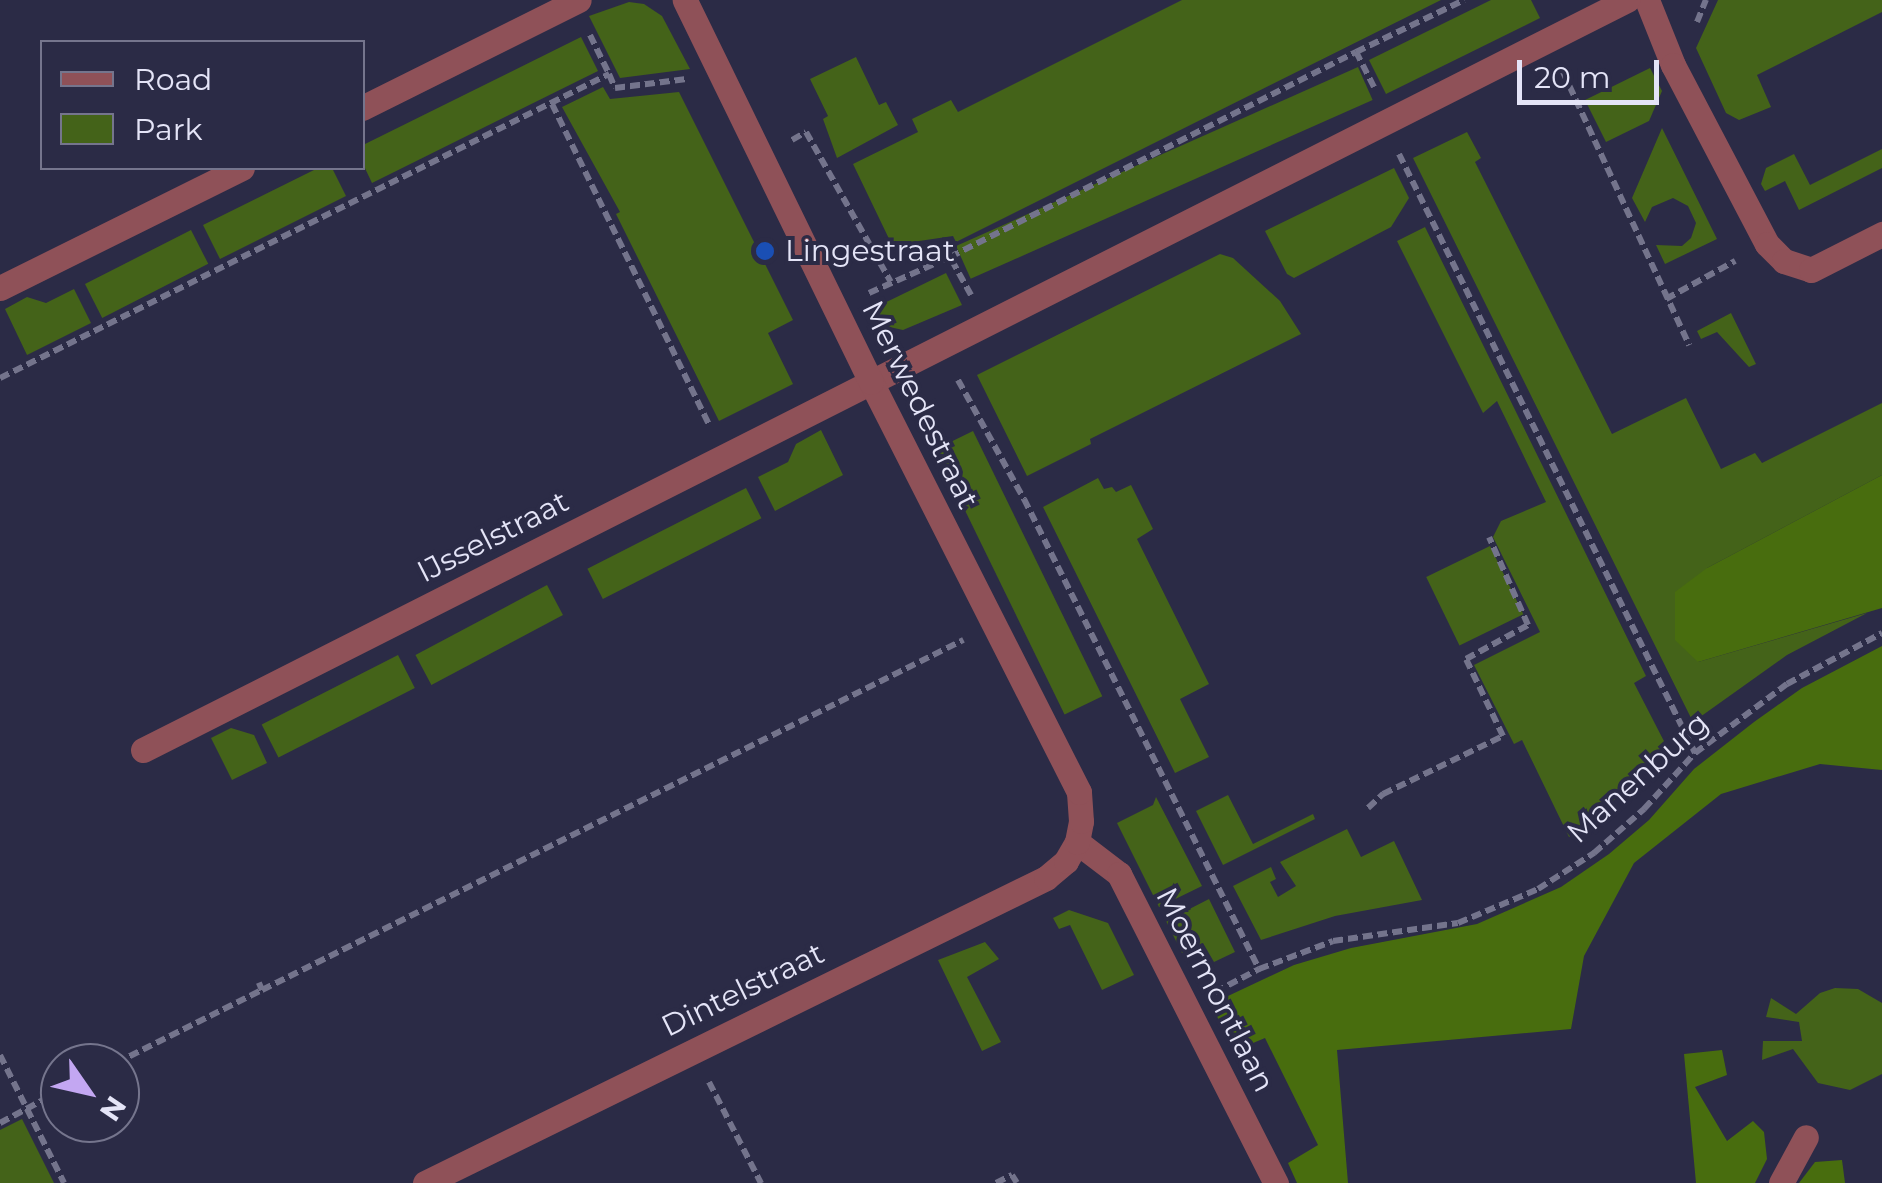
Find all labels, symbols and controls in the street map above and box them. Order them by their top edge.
legend [40,40,365,170]
scale bar [1522,40,1664,102]
text: 20 m [1534,59,1611,96]
text: Road [134,61,212,98]
text: Park [134,111,203,148]
place label: Lingestraat [785,233,955,269]
marker: Lingestraat [754,240,776,262]
street label: Merwedestraat [854,295,986,515]
street label: IJsselstraat [411,484,575,590]
street label: Manenburg [1560,705,1716,851]
street label: Moermontlaan [1148,882,1282,1098]
street label: Dintelstraat [656,935,830,1045]
north arrow [40,1043,140,1143]
text: N [93,1090,134,1128]

